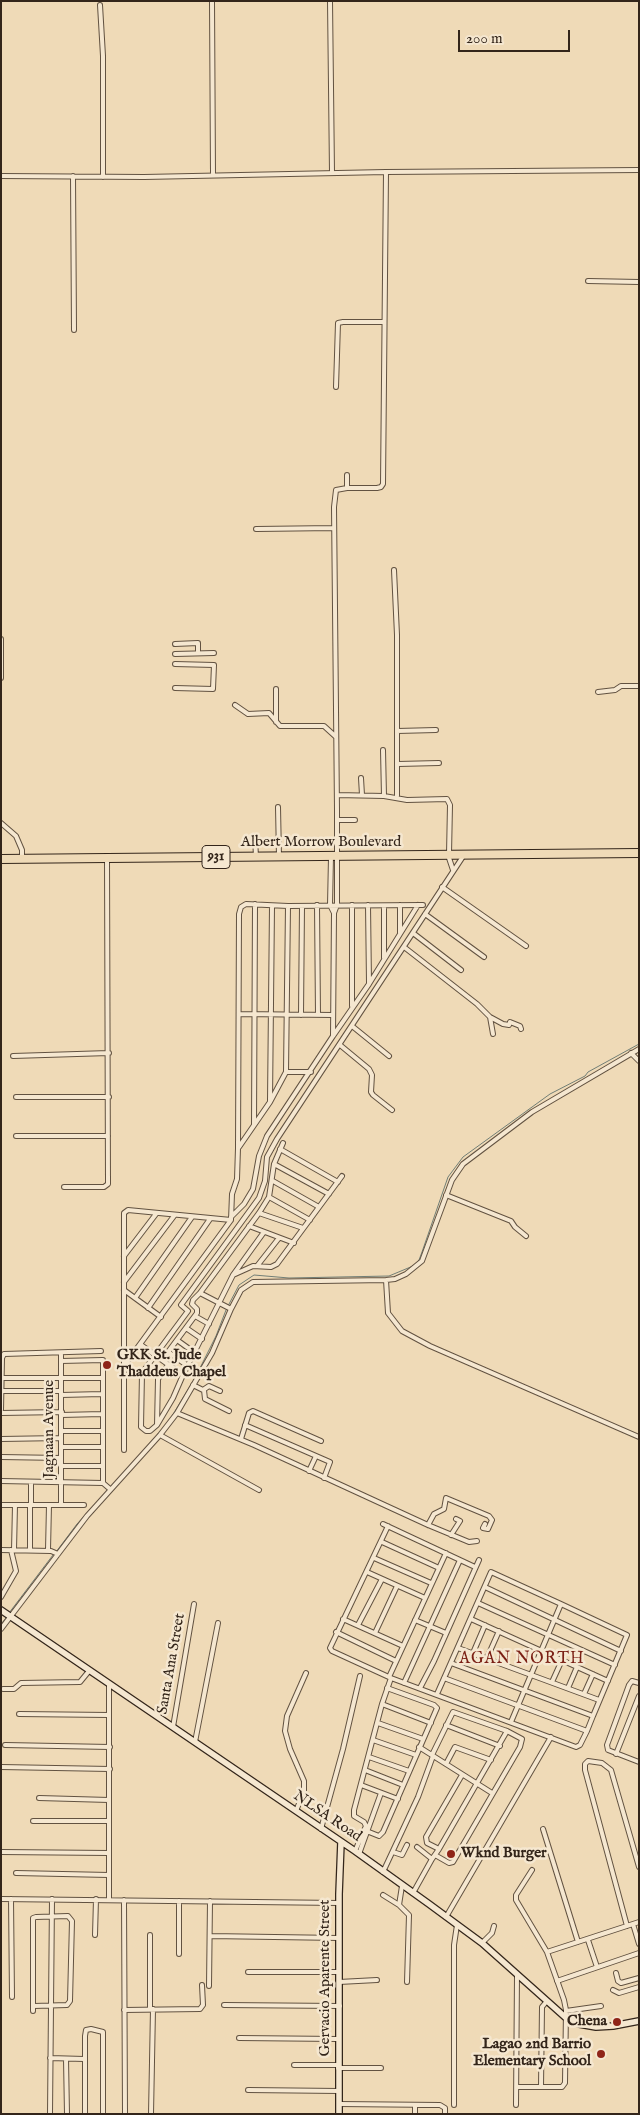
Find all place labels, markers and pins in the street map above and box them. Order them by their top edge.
place label: GKK St. Jude Thaddeus Chapel [117,1347,226,1382]
marker: GKK St. Jude Thaddeus Chapel [101,1359,113,1371]
place label: Wknd Burger [461,1845,547,1863]
marker: Wknd Burger [445,1848,457,1860]
place label: Chena [567,2013,607,2031]
marker: Chena [611,2016,623,2028]
place label: Lagao 2nd Barrio Elementary School [473,2036,591,2071]
marker: Lagao 2nd Barrio Elementary School [595,2048,607,2060]

